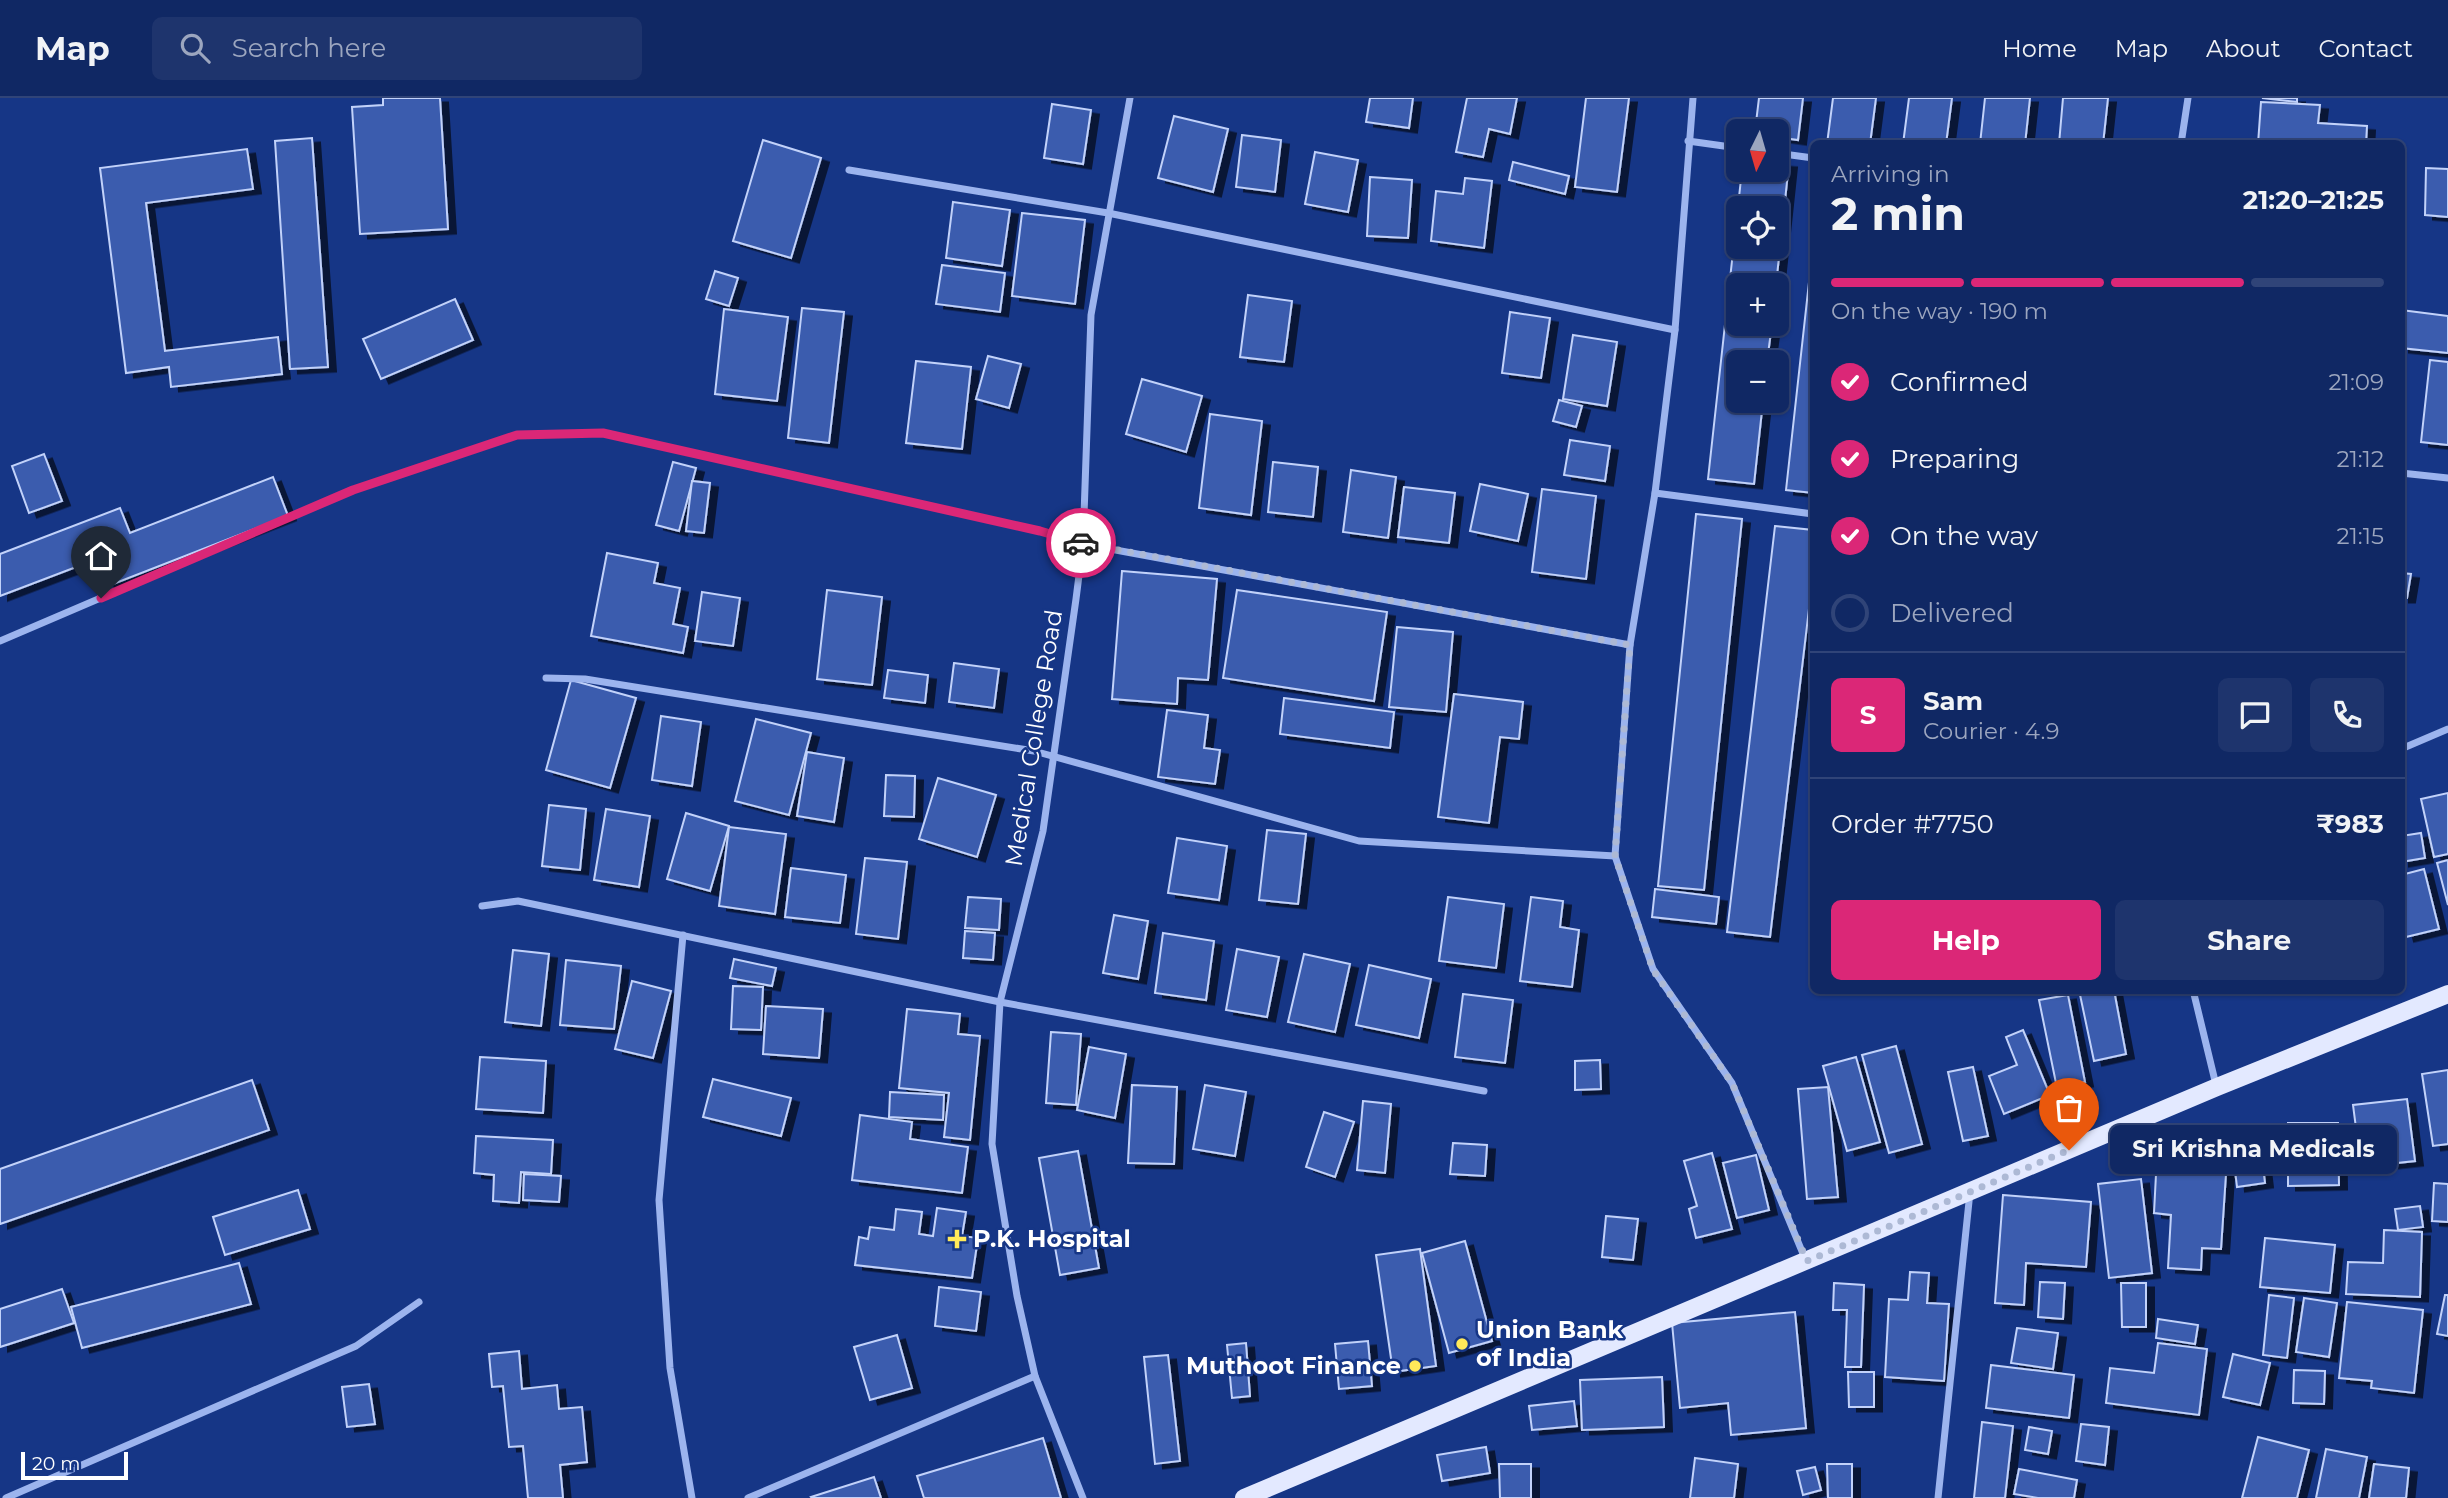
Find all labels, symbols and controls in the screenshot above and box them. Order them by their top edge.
search box [152,17,642,80]
text: Map [35,28,110,68]
icon: search [176,29,214,67]
text: Search here [232,32,386,64]
text: Home [2002,34,2077,63]
text: Map [2115,34,2168,63]
text: About [2206,34,2280,63]
text: Contact [2318,34,2413,63]
north arrow [1726,119,1788,182]
map controls [1726,119,1789,413]
text: Arriving in [1831,160,1950,188]
text: 21:20–21:25 [2243,184,2384,216]
text: 2 min [1831,185,1965,242]
button: locate [1726,196,1789,259]
button: + [1726,273,1789,336]
text: On the way · 190 m [1831,297,2048,325]
button: − [1726,350,1789,413]
icon: check [1831,363,1869,401]
text: Confirmed [1890,366,2029,398]
text: 21:09 [2329,368,2384,396]
icon: check [1831,440,1869,478]
text: Preparing [1890,443,2019,475]
text: 21:12 [2336,445,2384,473]
courier [1046,508,1116,578]
icon: check [1831,517,1869,555]
text: On the way [1890,520,2038,552]
text: 21:15 [2336,522,2384,550]
icon: car [1062,524,1100,562]
pin [71,526,131,598]
icon: home [82,537,120,575]
text: Delivered [1890,597,2014,629]
street label: Medical College Road [999,608,1068,868]
button: chat [2218,678,2292,752]
button: phone [2310,678,2384,752]
text: Sam [1923,685,1983,717]
text: S [1860,699,1876,731]
text: Courier · 4.9 [1923,717,2059,745]
text: Order #7750 [1831,808,1994,840]
text: ₹983 [2316,808,2384,840]
button: Help [1831,900,2101,980]
button: Share [2115,900,2384,980]
pin [2039,1078,2099,1150]
icon: bag [2050,1089,2088,1127]
callout: Sri Krishna Medicals [2111,1126,2398,1174]
text: Sri Krishna Medicals [2132,1135,2375,1163]
place label: P.K. Hospital [973,1224,1131,1253]
marker: P.K. Hospital [947,1229,967,1249]
place label: Union Bank of India [1476,1315,1624,1372]
marker: Union Bank of India [1454,1336,1470,1352]
place label: Muthoot Finance [1186,1351,1401,1380]
marker: Muthoot Finance [1407,1358,1423,1374]
scale bar [21,1449,128,1481]
text: 20 m [32,1452,80,1475]

